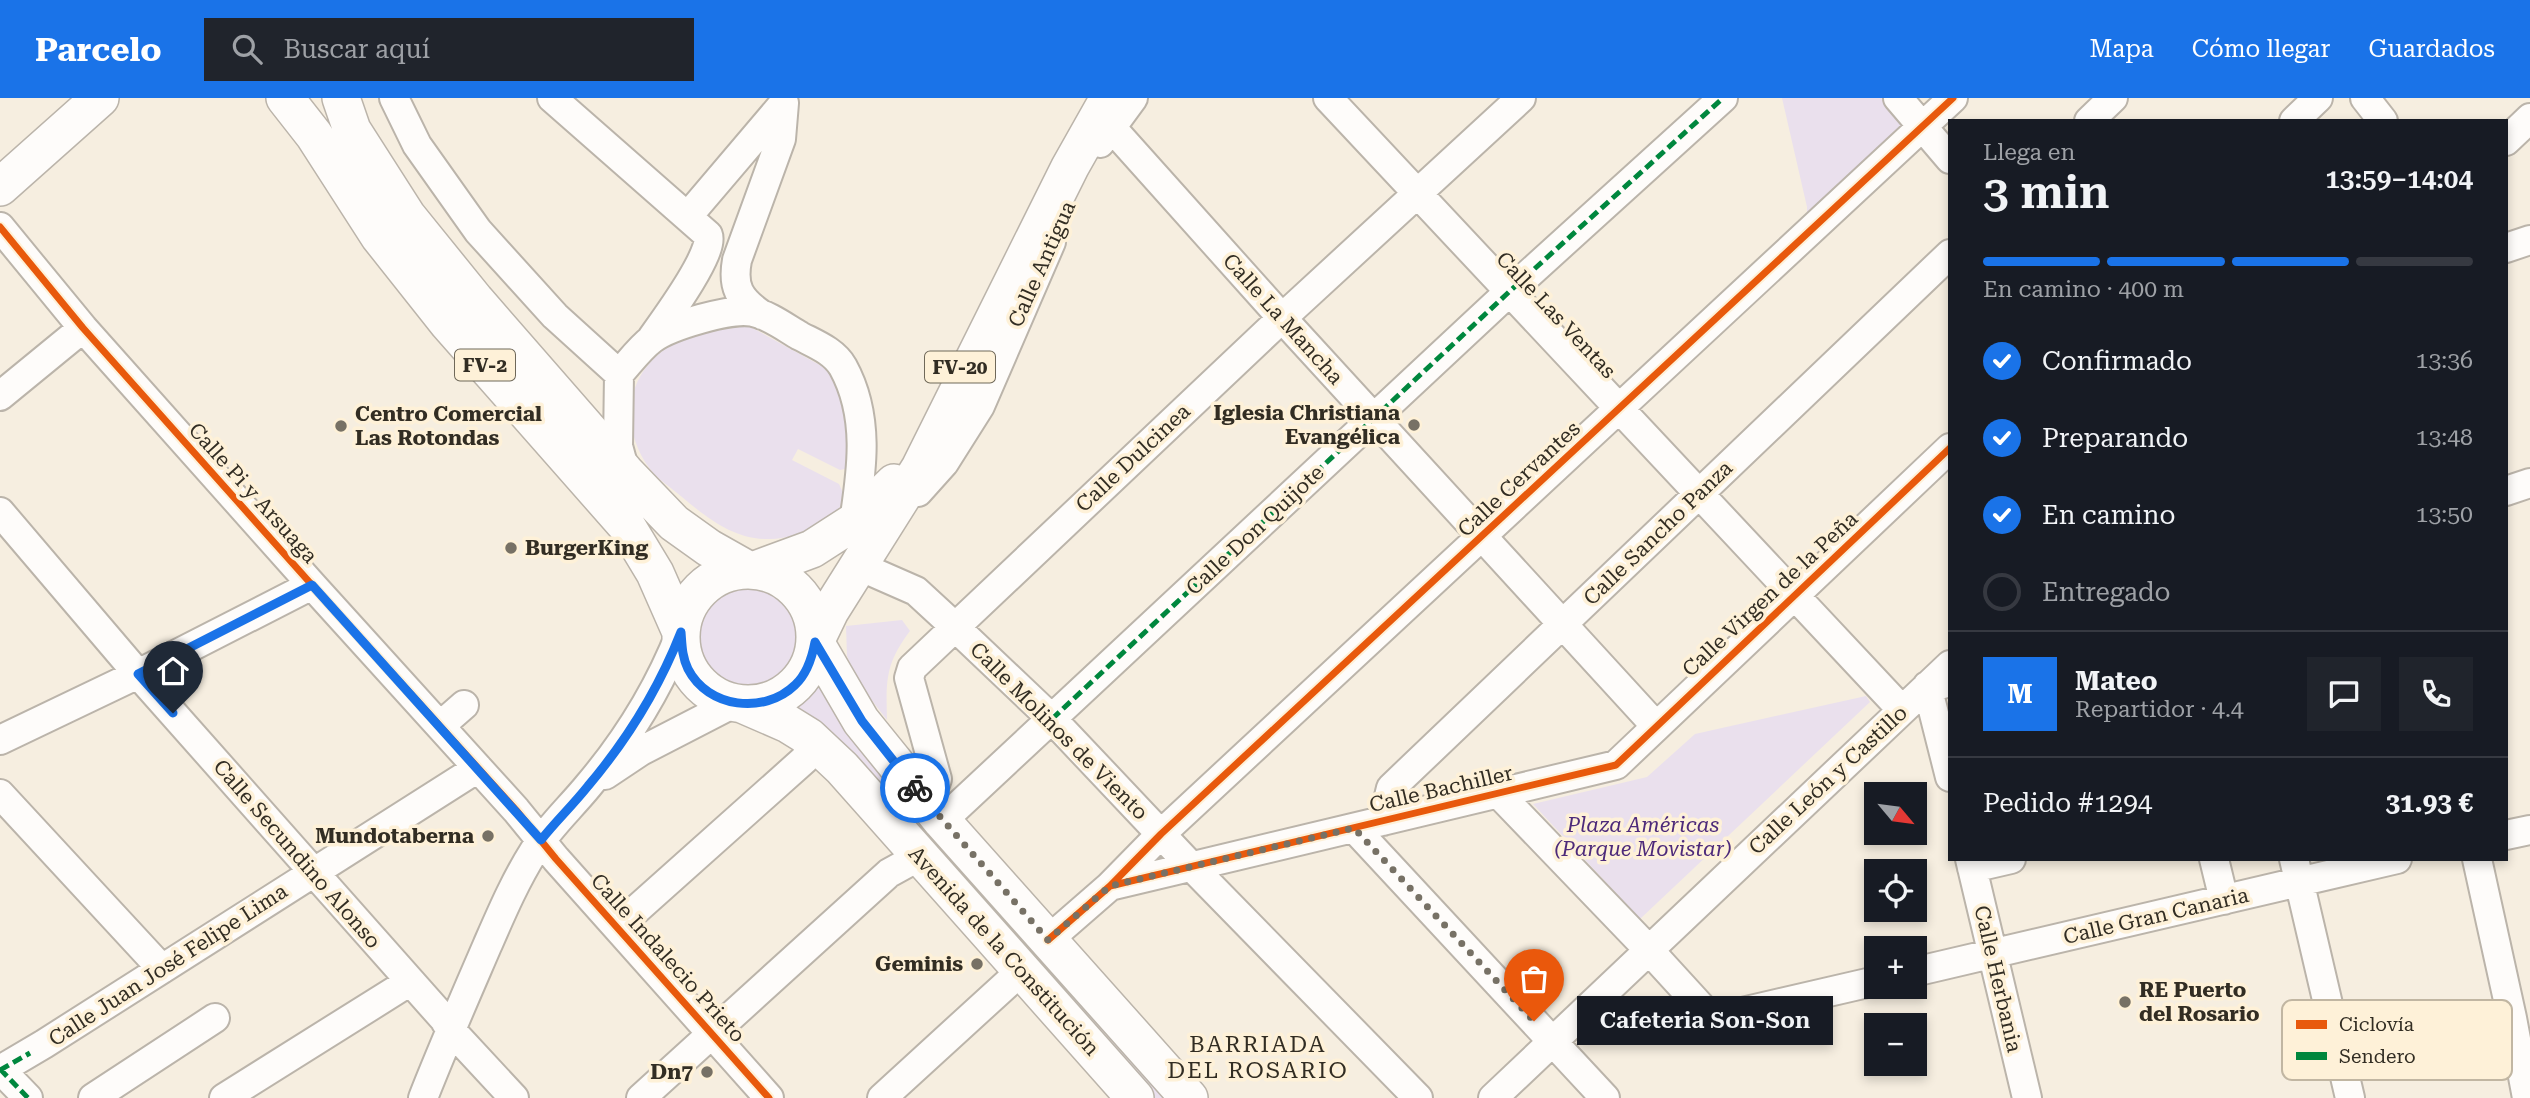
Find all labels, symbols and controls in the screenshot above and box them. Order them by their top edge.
search box [204,18,694,81]
text: Parcelo [35,30,162,69]
icon: search [228,30,266,68]
text: Buscar aquí [284,34,430,64]
text: Mapa [2090,35,2154,63]
text: Cómo llegar [2192,35,2330,63]
text: Guardados [2368,35,2495,63]
text: Llega en [1983,139,2075,166]
text: 13:59–14:04 [2325,164,2473,194]
text: 3 min [1983,165,2110,219]
street label: Calle Antigua [1003,197,1081,331]
street label: Calle Las Ventas [1491,247,1621,383]
street label: Calle La Mancha [1218,249,1348,390]
text: En camino · 400 m [1983,276,2184,303]
icon: check [1983,342,2021,380]
text: Confirmado [2042,346,2192,376]
text: 13:36 [2416,347,2473,374]
road number: FV-2 [455,350,515,380]
road number: FV-20 [925,352,995,382]
street label: Calle Dulcinea [1071,399,1195,517]
place label: Iglesia Christiana Evangélica [1213,401,1401,449]
place label: Centro Comercial Las Rotondas [355,402,542,450]
street label: Calle Cervantes [1453,416,1585,542]
marker: Iglesia Christiana Evangélica [1406,417,1422,433]
street label: Calle Pi y Arsuaga [184,418,323,568]
marker: Centro Comercial Las Rotondas [333,418,349,434]
icon: check [1983,419,2021,457]
text: Preparando [2042,423,2188,453]
text: 13:48 [2416,424,2473,451]
street label: Calle Sancho Panza [1579,456,1738,610]
street label: Calle Don Quijote [1181,460,1329,600]
icon: check [1983,496,2021,534]
text: En camino [2042,500,2175,530]
text: 13:50 [2416,501,2473,528]
street label: Calle Virgen de la Peña [1677,506,1863,681]
place label: BurgerKing [525,536,648,560]
marker: BurgerKing [503,540,519,556]
text: Entregado [2042,577,2171,607]
street label: Calle Molinos de Viento [965,637,1153,825]
pin [143,641,203,713]
icon: home [154,652,192,690]
button: chat [2307,657,2381,731]
button: phone [2399,657,2473,731]
text: Mateo [2075,666,2158,696]
text: M [2007,679,2033,709]
text: Repartidor · 4.4 [2075,696,2244,723]
street label: Calle León y Castillo [1744,701,1912,859]
courier [880,753,950,823]
street label: Calle Secundino Alonso [208,755,386,953]
street label: Calle Bachiller [1367,761,1515,817]
icon: bike [896,769,934,807]
north arrow [1864,782,1927,845]
map controls [1864,782,1927,1076]
text: Pedido #1294 [1983,788,2152,818]
text: 31.93 € [2385,788,2473,818]
park label: Plaza Américas (Parque Movistar) [1554,813,1732,861]
place label: Mundotaberna [315,824,475,848]
marker: Mundotaberna [480,828,496,844]
street label: Avenida de la Constitución [904,841,1105,1061]
button: locate [1864,859,1927,922]
street label: Calle Indalecio Prieto [586,869,750,1047]
street label: Calle Juan José Felipe Lima [44,879,292,1051]
street label: Calle Gran Canaria [2061,883,2252,949]
street label: Calle Herbania [1969,903,2027,1055]
button: + [1864,936,1927,999]
pin [1504,949,1564,1021]
place label: Geminis [875,952,963,976]
marker: Geminis [969,956,985,972]
icon: bag [1515,960,1553,998]
place label: RE Puerto del Rosario [2139,978,2259,1026]
marker: RE Puerto del Rosario [2117,994,2133,1010]
callout: Cafeteria Son-Son [1576,996,1831,1046]
legend [2282,1000,2512,1080]
text: Cafeteria Son-Son [1600,1007,1810,1034]
button: − [1864,1013,1927,1076]
text: Ciclovía [2339,1013,2415,1036]
district label: BARRIADA DEL ROSARIO [1167,1031,1349,1084]
text: Sendero [2339,1045,2416,1068]
place label: Dn7 [650,1060,693,1084]
marker: Dn7 [699,1064,715,1080]

